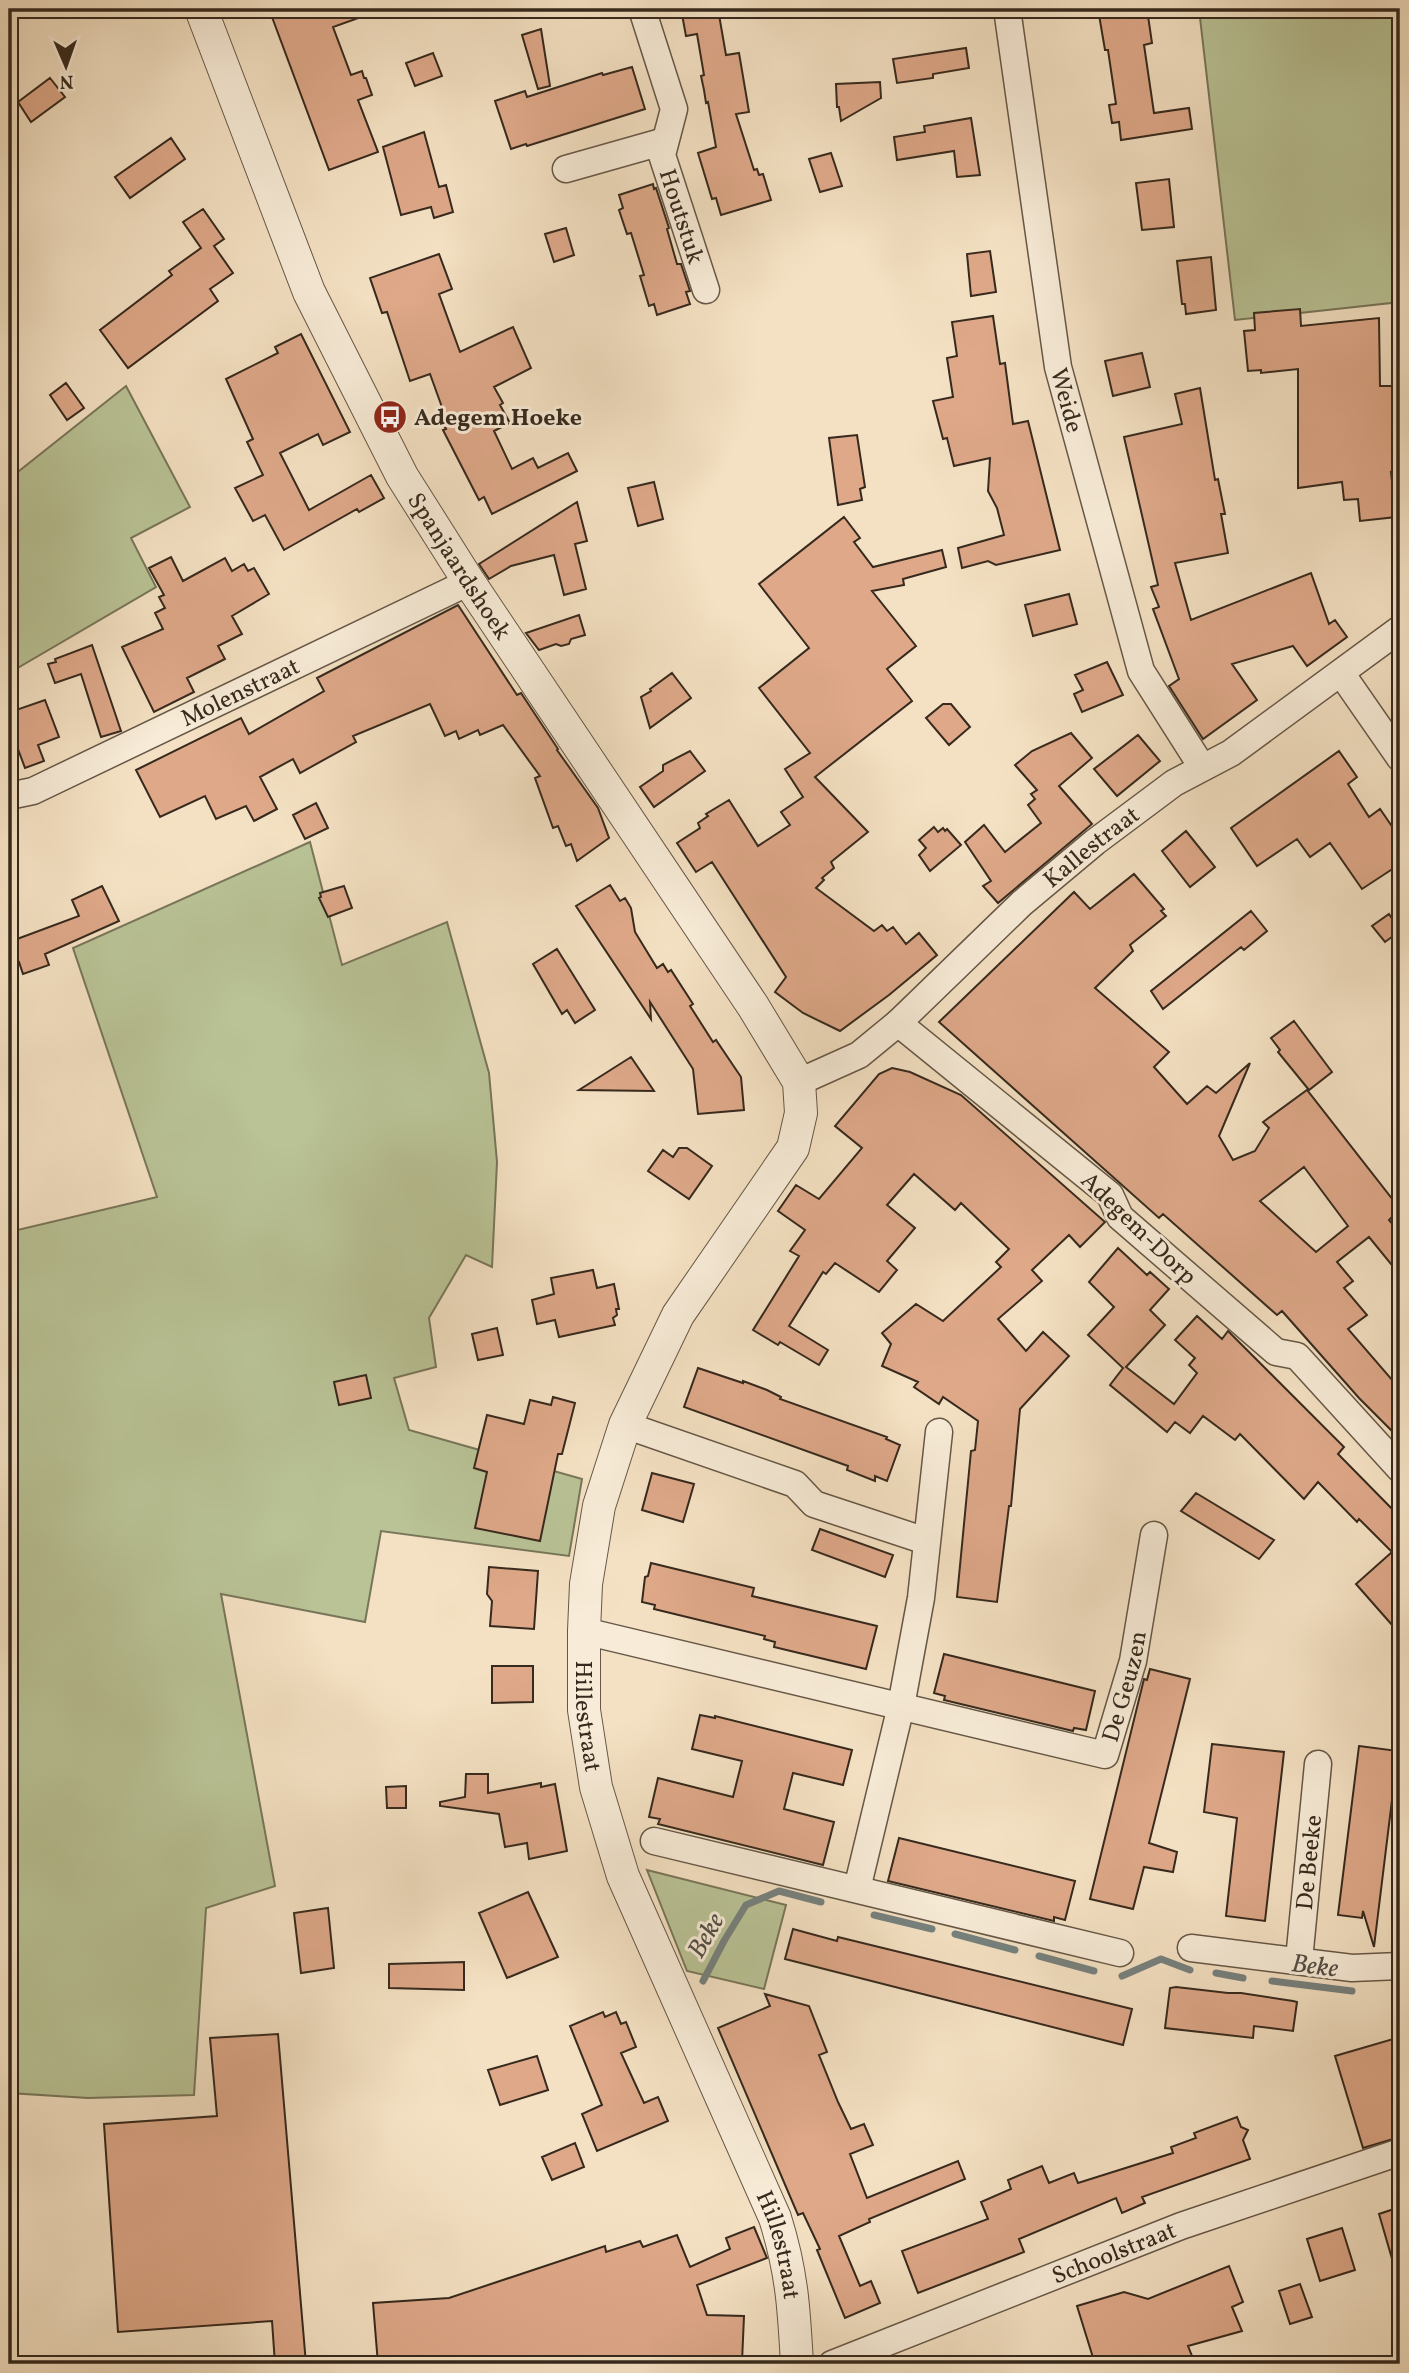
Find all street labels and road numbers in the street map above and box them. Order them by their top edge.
street label: Houtstuk [649,165,711,269]
street label: Weide [1040,365,1090,437]
street label: Spanjaardshoek [398,487,518,648]
street label: Molenstraat [176,651,306,737]
street label: Kallestraat [1037,799,1148,897]
street label: Adegem-Dorp [1072,1165,1203,1294]
street label: De Geuzen [1095,1629,1157,1747]
street label: Hillestraat [565,1660,608,1774]
street label: De Beeke [1289,1813,1332,1912]
street label: Hillestraat [746,2186,807,2301]
street label: Schoolstraat [1047,2215,1182,2294]

